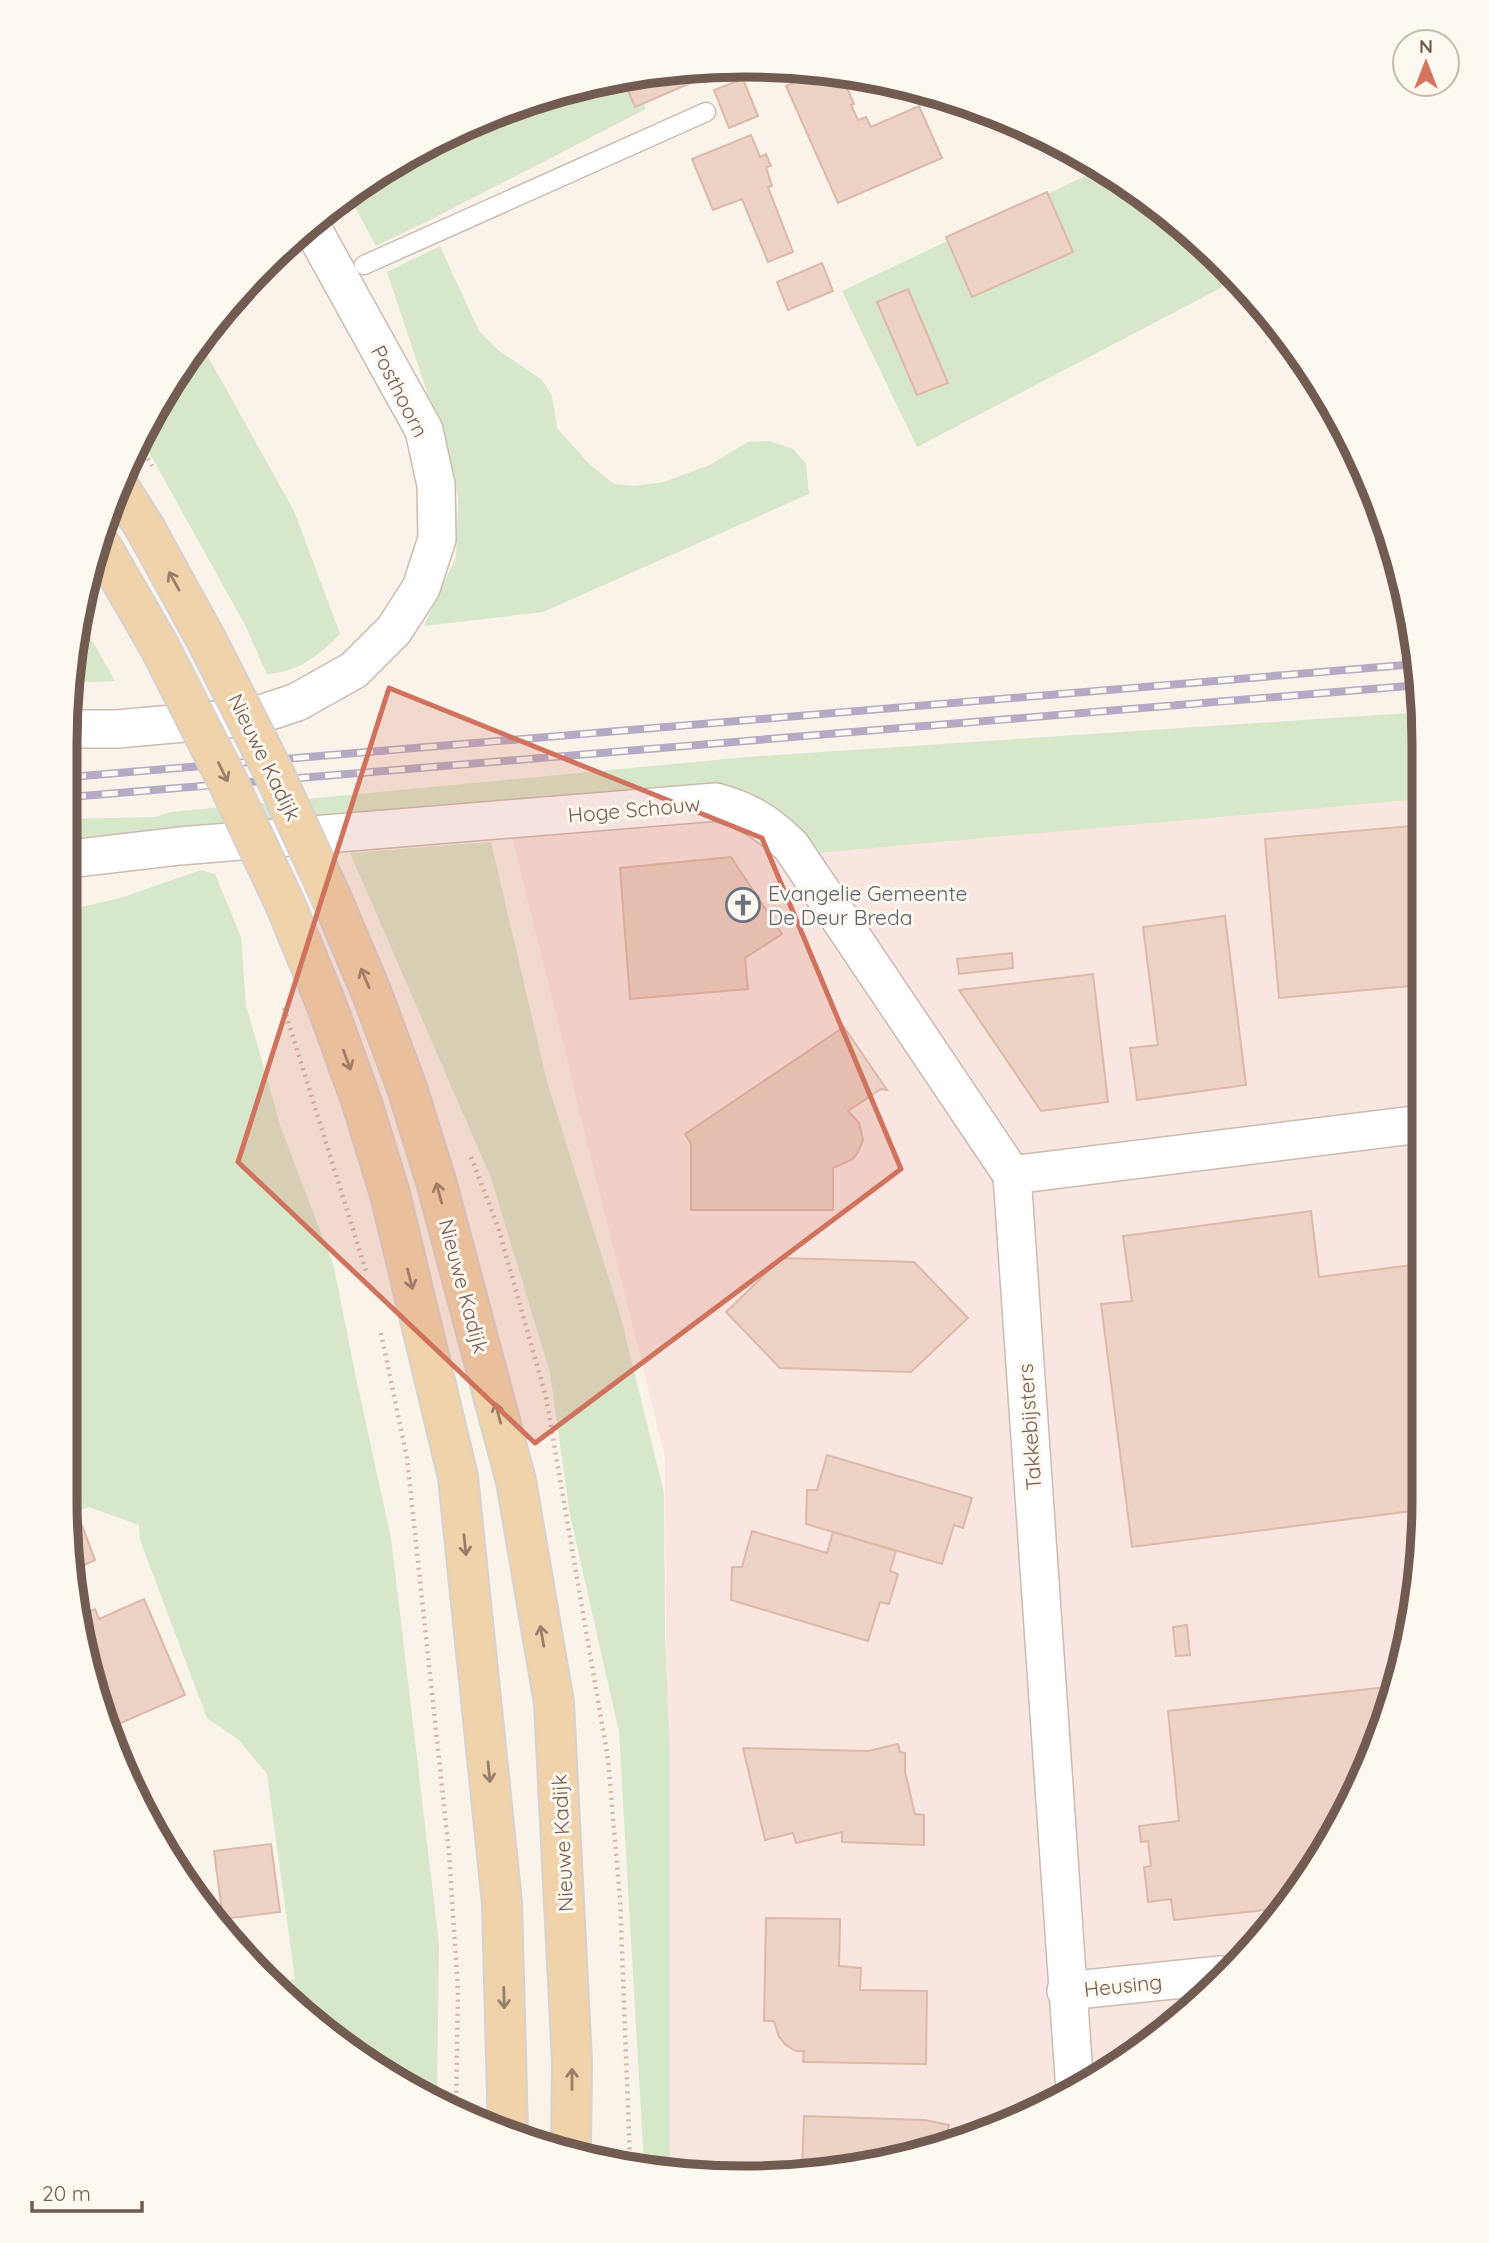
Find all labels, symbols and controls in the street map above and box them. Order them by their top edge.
north arrow [1391,28,1461,98]
text: N [1419,34,1433,58]
street label: Posthoorn [366,341,434,441]
one-way arrow [167,572,181,592]
street label: Nieuwe Kadijk [223,689,307,825]
one-way arrow [217,761,231,782]
street label: Hoge Schouw [567,790,702,828]
place label: Evangelie Gemeente De Deur Breda [768,880,967,930]
church icon: Evangelie Gemeente De Deur Breda [724,886,762,924]
one-way arrow [358,968,371,989]
one-way arrow [342,1049,354,1071]
one-way arrow [432,1182,445,1205]
street label: Nieuwe Kadijk [434,1216,494,1356]
one-way arrow [404,1267,417,1289]
street label: Takkebijsters [1012,1363,1046,1491]
one-way arrow [491,1402,504,1425]
one-way arrow [459,1533,472,1556]
one-way arrow [535,1625,548,1648]
one-way arrow [482,1760,495,1782]
street label: Nieuwe Kadijk [545,1773,579,1913]
street label: Heusing [1083,1968,1163,2002]
one-way arrow [498,1987,511,2010]
one-way arrow [565,2067,579,2090]
scale bar [32,2170,142,2214]
text: 20 m [42,2180,91,2206]

